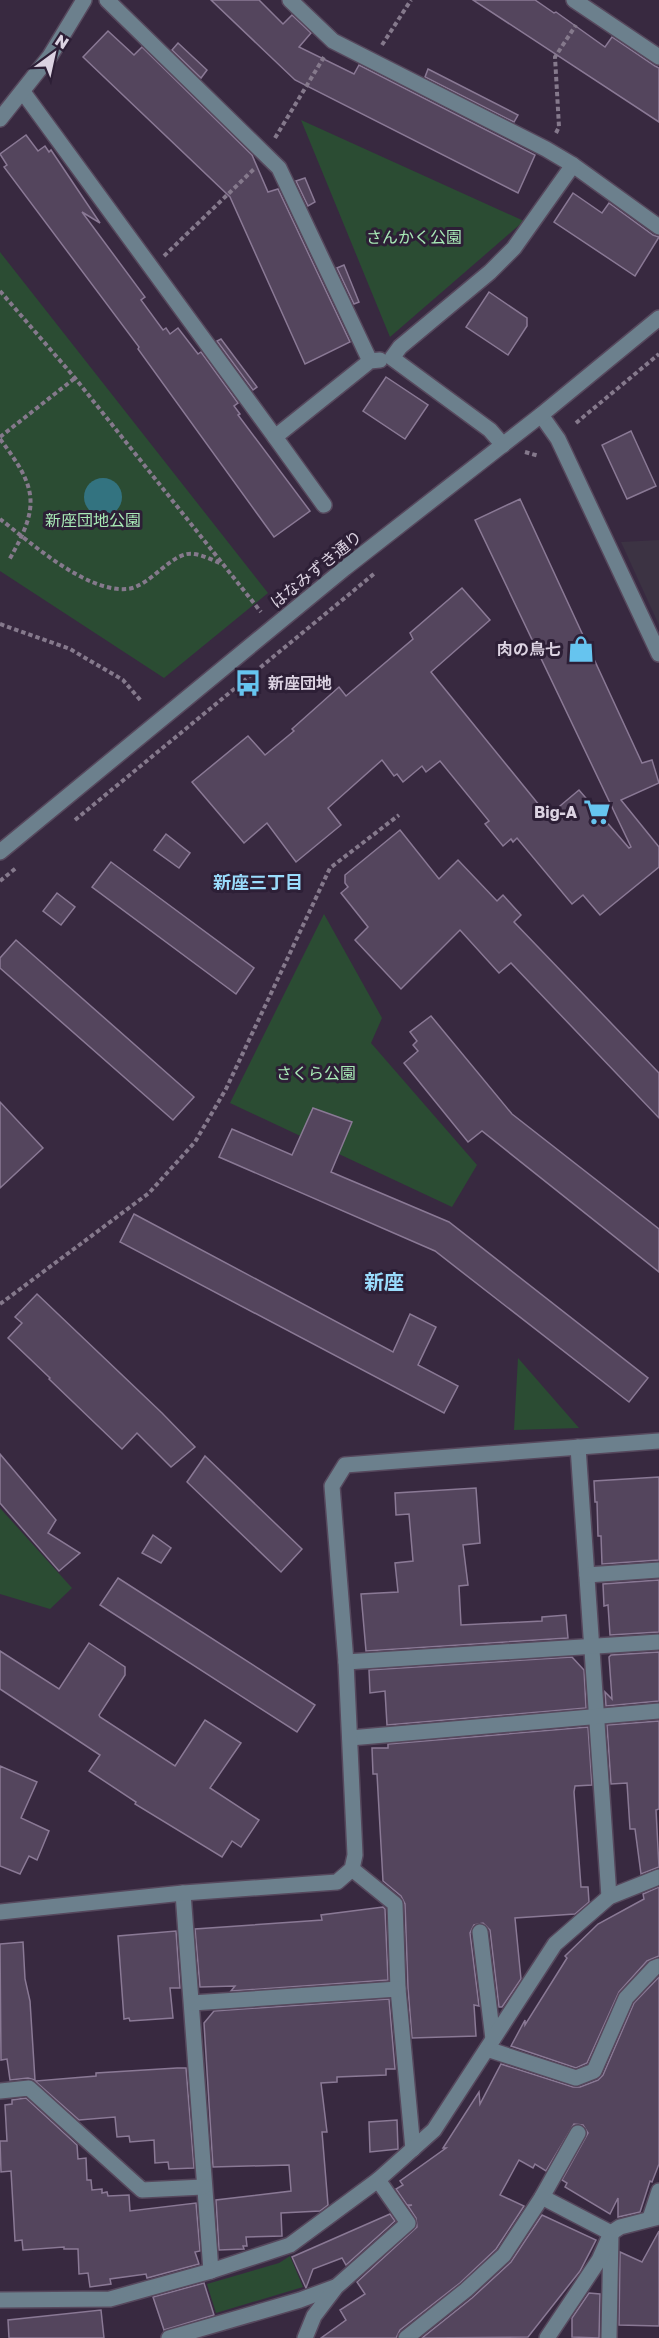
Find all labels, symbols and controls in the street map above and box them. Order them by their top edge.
north arrow [24,24,84,84]
text: N [52,30,73,53]
park label: さんかく公園 [366,227,462,247]
park label: 新座団地公園 [45,510,141,530]
street label: はなみずき通り [266,526,366,612]
shop icon: 肉の鳥七 [566,634,596,664]
place label: 肉の鳥七 [497,639,561,659]
bus stop icon: 新座団地 [233,668,263,698]
place label: 新座団地 [268,673,332,693]
supermarket icon: Big-A [582,797,612,827]
place label: Big-A [534,802,578,822]
district label: 新座三丁目 [213,871,303,893]
park label: さくら公園 [276,1063,356,1083]
district label: 新座 [364,1269,404,1293]

